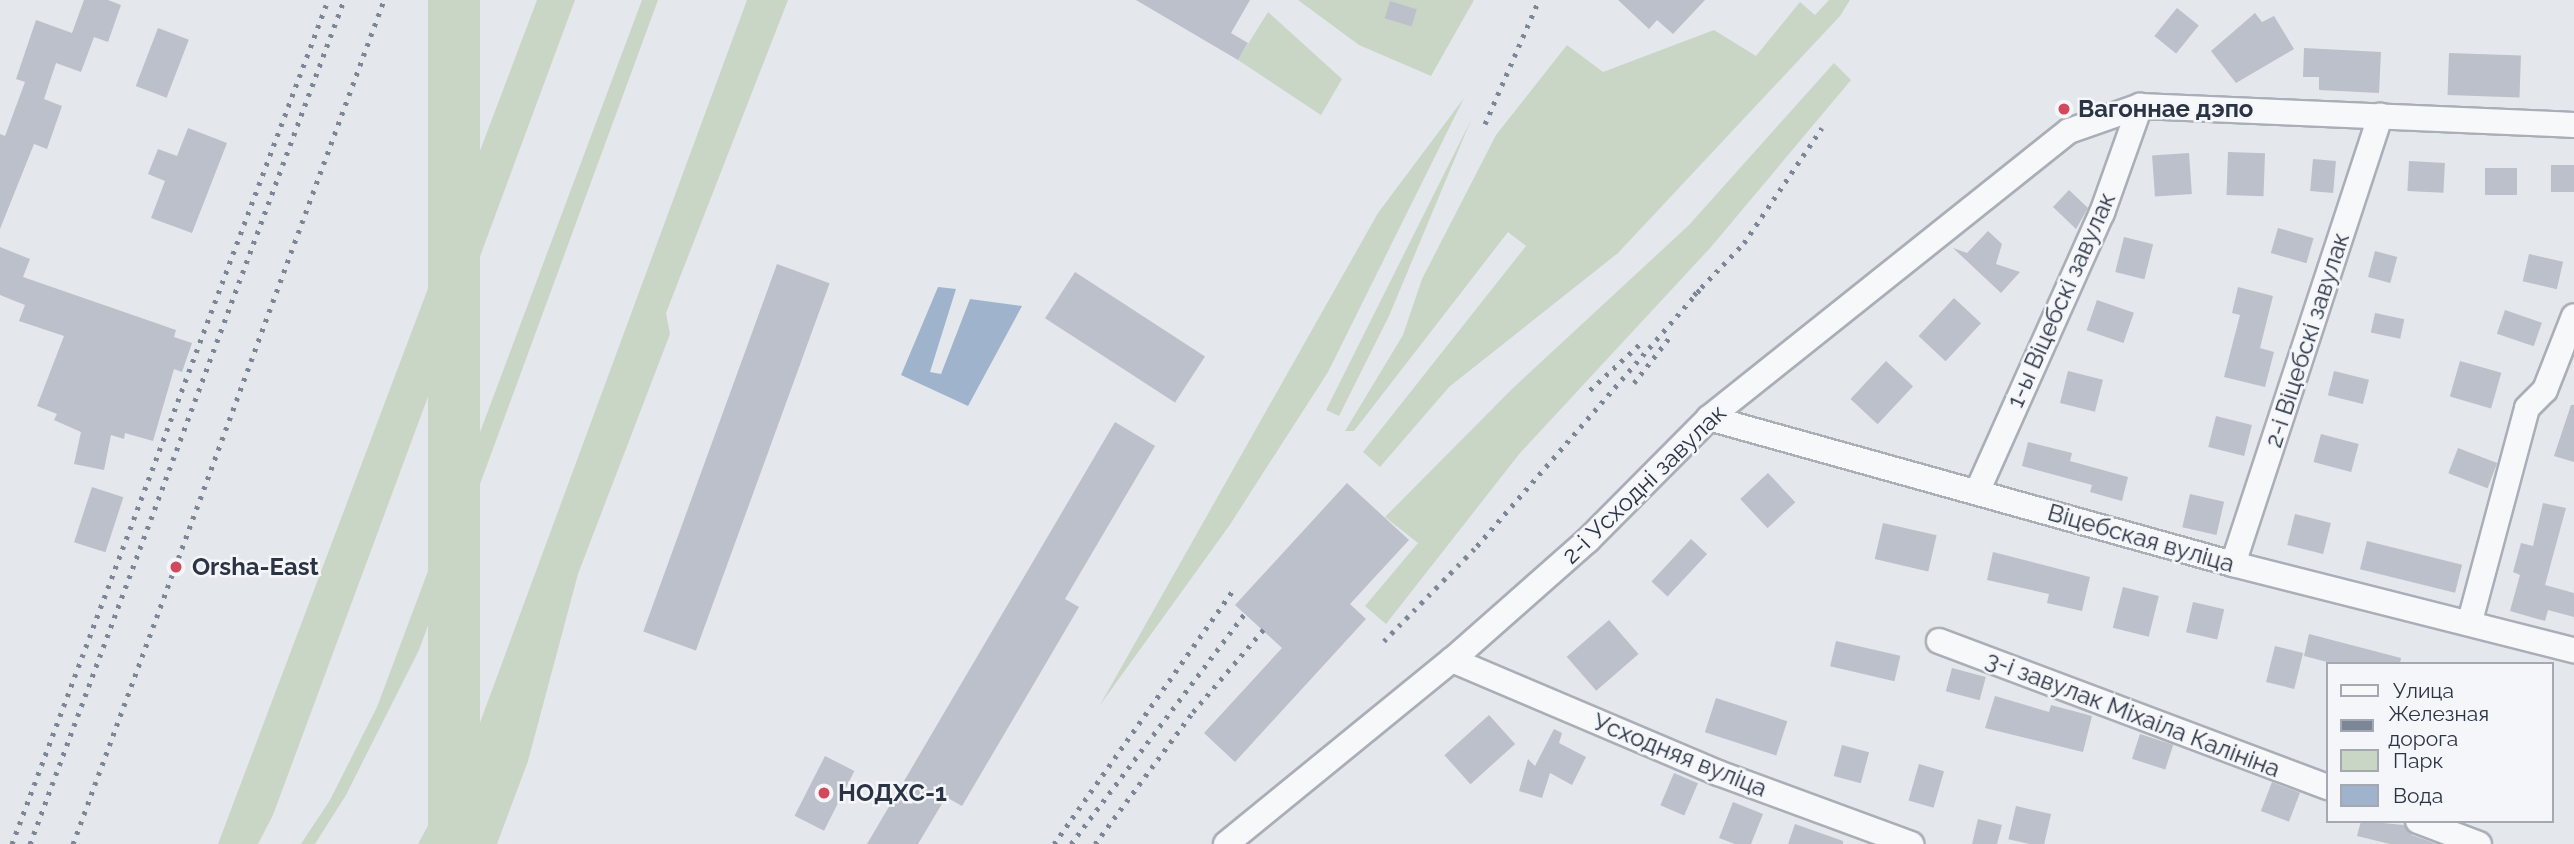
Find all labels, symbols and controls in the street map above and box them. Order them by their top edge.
place label: Вагоннае дэпо [2078,95,2253,123]
marker: Вагоннае дэпо [2056,101,2072,117]
street label: 1-ы Віцебскі завулак [2001,188,2121,412]
street label: 2-і Віцебскі завулак [2259,229,2355,451]
street label: 2-і Усходні завулак [1556,398,1732,570]
street label: Віцебская вуліца [2044,498,2238,578]
place label: Orsha-East [192,553,319,581]
marker: Orsha-East [166,557,186,577]
street label: 3-і завулак Міхаіла Калініна [1982,645,2284,783]
legend [2326,662,2553,823]
text: Улица [2393,678,2454,703]
text: Железная дорога [2388,701,2489,751]
street label: Усходняя вуліца [1589,707,1771,803]
text: Парк [2393,748,2443,773]
place label: НОДХС-1 [838,779,947,807]
text: Вода [2393,783,2443,808]
marker: НОДХС-1 [816,785,832,801]

